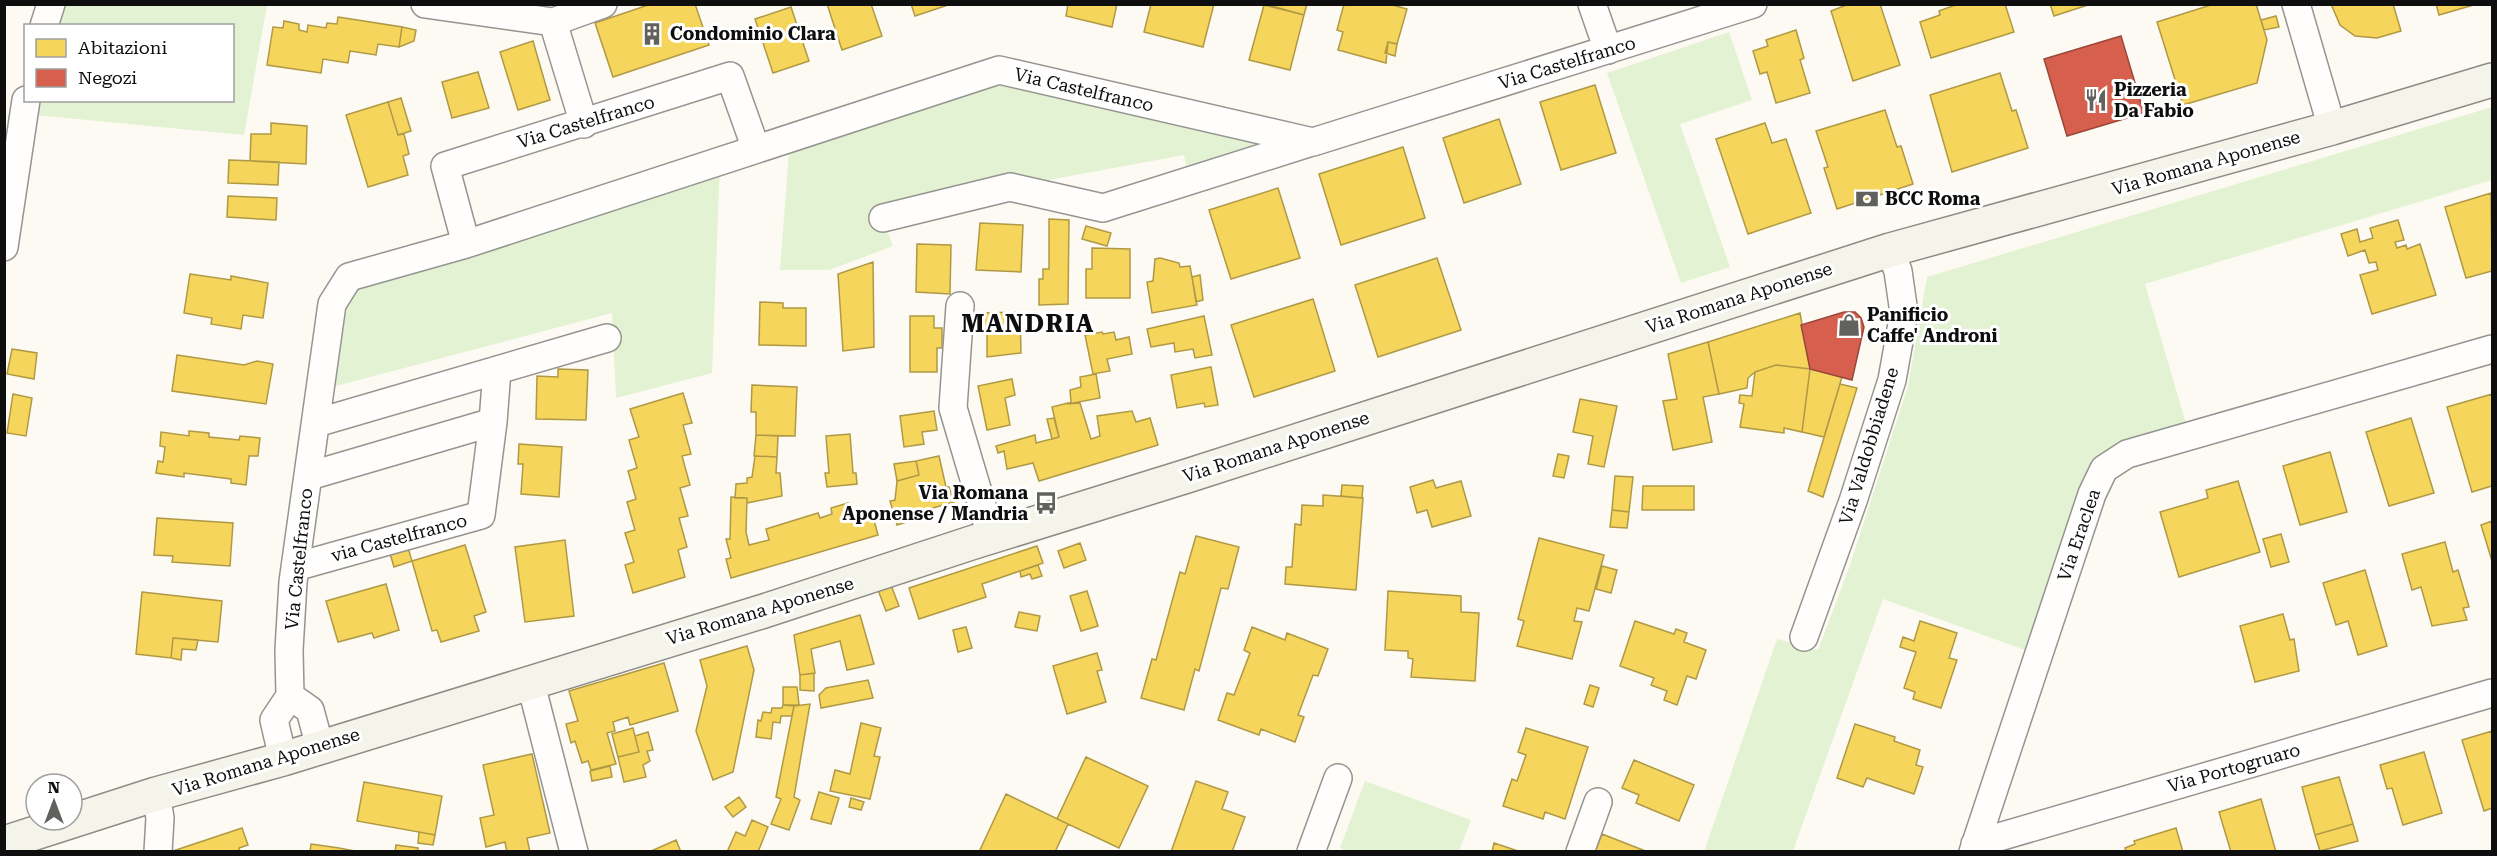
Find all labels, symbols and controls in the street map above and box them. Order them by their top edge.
building icon: Condominio Clara [639,21,665,47]
place label: Condominio Clara [670,23,836,44]
legend [24,24,234,102]
street label: Via Castelfranco [1496,32,1638,93]
text: Abitazioni [78,37,167,58]
street label: Via Castelfranco [1012,63,1156,116]
text: Negozi [78,67,137,88]
place label: Pizzeria Da Fabio [2114,79,2194,121]
restaurant icon: Pizzeria Da Fabio [2083,87,2109,113]
street label: Via Castelfranco [515,91,657,152]
street label: Via Romana Aponense [2109,126,2302,199]
bank icon: BCC Roma [1854,186,1880,212]
place label: BCC Roma [1885,188,1981,209]
street label: Via Romana Aponense [1643,257,1835,338]
place label: Panificio Caffe' Androni [1867,304,1997,346]
district label: MANDRIA [961,310,1095,338]
shop icon: Panificio Caffe' Androni [1836,312,1862,338]
street label: Via Valdobbiadene [1835,365,1902,527]
street label: Via Romana Aponense [1180,406,1372,487]
place label: Via Romana Aponense / Mandria [842,482,1028,524]
street label: Via Eraclea [2053,486,2104,584]
street label: Via Castelfranco [281,487,316,631]
bus stop icon: Via Romana Aponense / Mandria [1033,490,1059,516]
street label: via Castelfranco [328,509,469,566]
street label: Via Romana Aponense [664,572,856,649]
street label: Via Romana Aponense [170,723,362,800]
street label: Via Portogruaro [2165,739,2303,796]
north arrow [24,772,84,832]
text: N [48,778,60,797]

